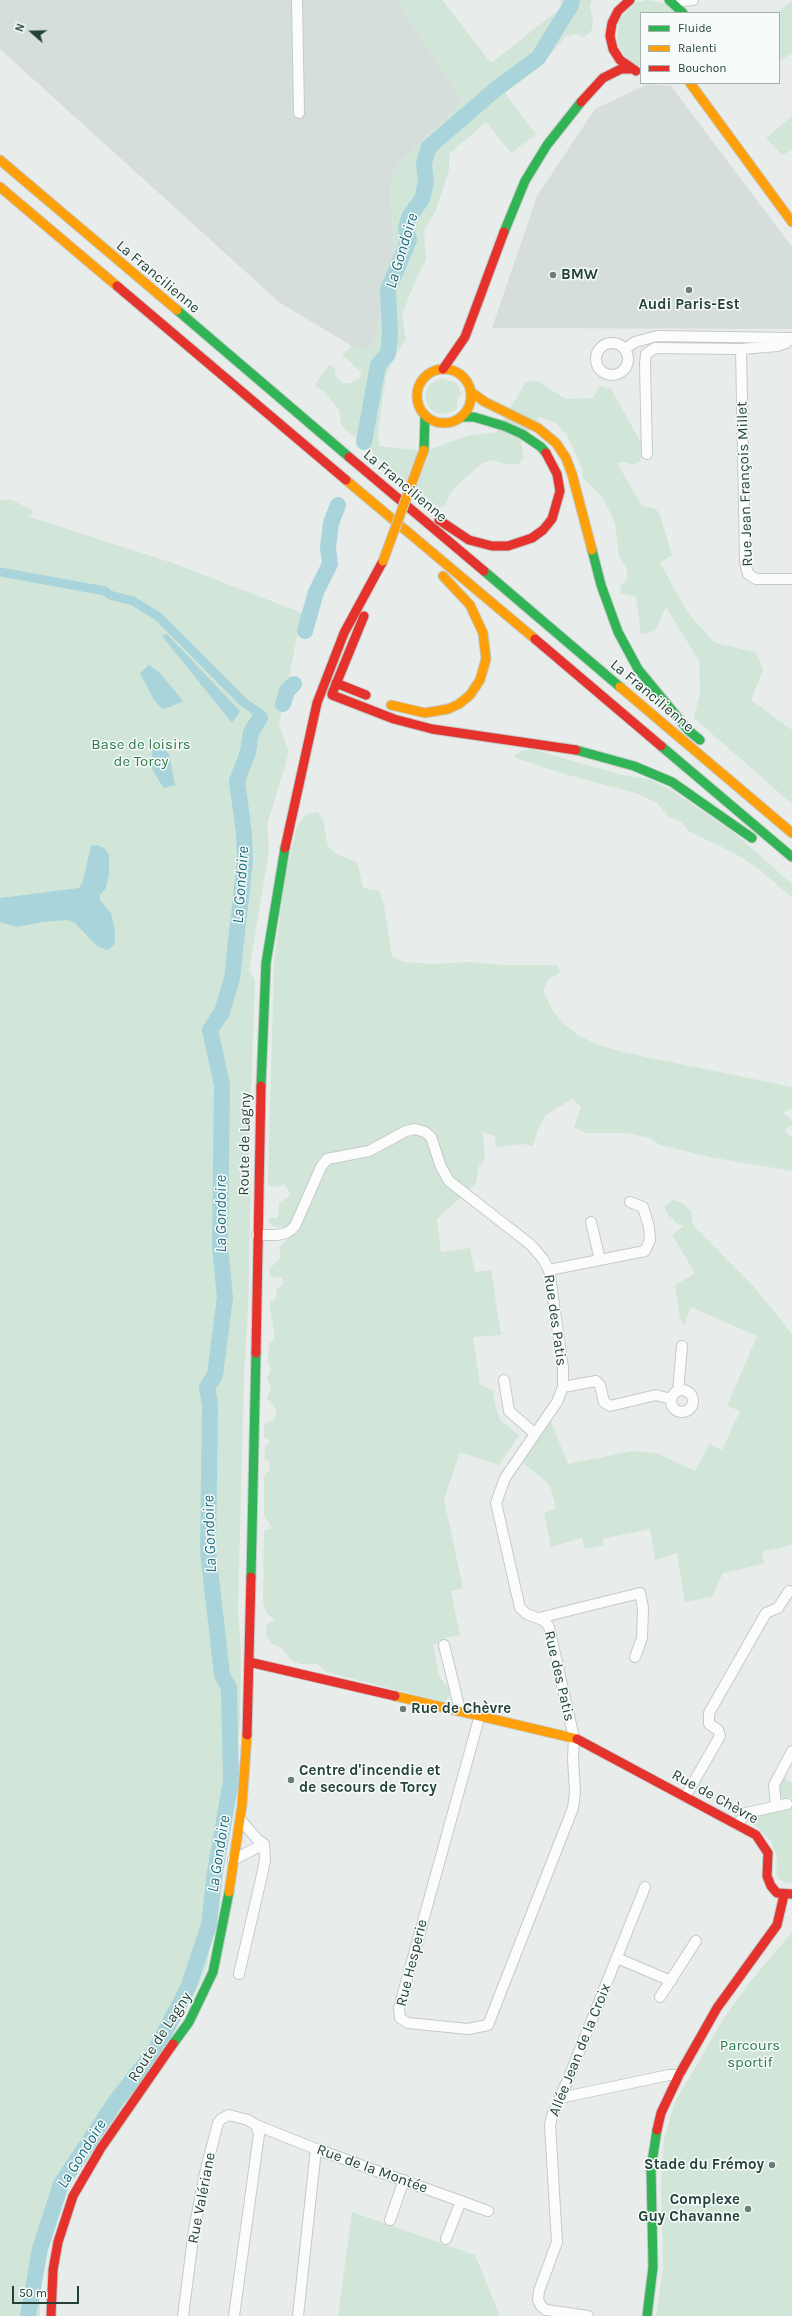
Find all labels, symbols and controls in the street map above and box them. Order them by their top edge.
north arrow [12,12,52,52]
legend [640,12,780,84]
text: Fluide [678,21,712,35]
text: N [13,22,28,34]
text: Ralenti [678,41,717,55]
text: Bouchon [678,61,727,75]
water label: La Gondoire [381,211,423,291]
street label: La Francilienne [112,237,204,317]
place label: BMW [561,266,598,284]
marker: BMW [548,270,558,280]
marker: Audi Paris-Est [684,285,694,295]
place label: Audi Paris-Est [638,296,740,314]
street label: Rue Jean François Millet [733,401,757,567]
street label: La Francilienne [359,446,451,526]
street label: La Francilienne [606,656,698,736]
park label: Base de loisirs de Torcy [91,736,191,771]
water label: La Gondoire [229,846,253,924]
street label: Route de Lagny [235,1092,255,1196]
water label: La Gondoire [211,1175,231,1253]
street label: Rue des Patis [540,1273,570,1367]
water label: La Gondoire [199,1495,221,1573]
street label: Rue des Patis [540,1629,578,1723]
place label: Rue de Chèvre [411,1700,511,1718]
marker: Rue de Chèvre [398,1704,408,1714]
place label: Centre d'incendie et de secours de Torcy [299,1762,440,1797]
street label: Rue de Chèvre [669,1766,761,1828]
marker: Centre d'incendie et de secours de Torcy [286,1775,296,1785]
water label: La Gondoire [203,1814,235,1894]
street label: Rue Hesperie [392,1918,432,2008]
street label: Allée Jean de la Croix [545,1981,615,2119]
street label: Route de Lagny [124,1989,196,2085]
park label: Parcours sportif [720,2037,780,2072]
water label: La Gondoire [53,2116,111,2192]
street label: Rue de la Montée [314,2141,430,2197]
street label: Rue Valériane [184,2151,220,2245]
place label: Stade du Frémoy [644,2156,764,2174]
marker: Stade du Frémoy [767,2160,777,2170]
place label: Complexe Guy Chavanne [638,2191,740,2226]
marker: Complexe Guy Chavanne [743,2204,753,2214]
scale bar [14,2278,81,2304]
text: 50 m [19,2286,47,2300]

